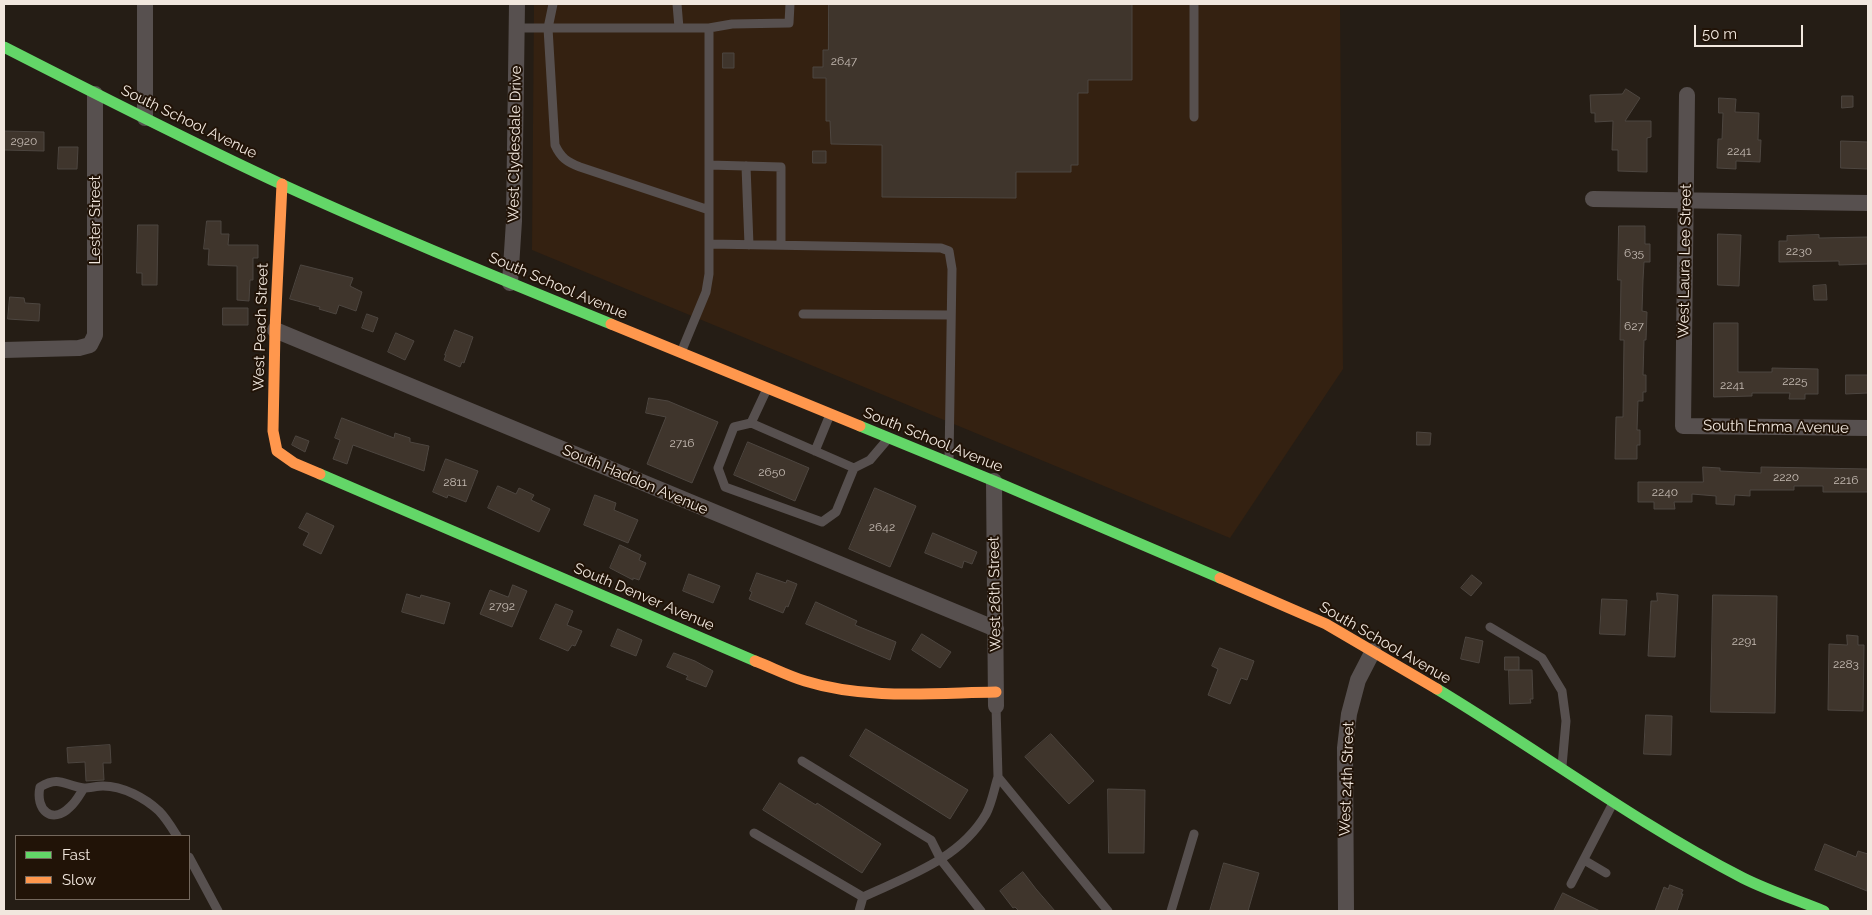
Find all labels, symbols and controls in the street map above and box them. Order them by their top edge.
scale bar [1697,15,1806,47]
text: 50 m [1702,25,1737,43]
house number: 2647 [831,54,857,68]
street label: West Clydesdale Drive [505,65,525,223]
street label: South School Avenue [118,81,260,163]
house number: 2920 [11,134,37,148]
house number: 2241 [1727,144,1751,158]
street label: Lester Street [86,175,104,265]
street label: West Laura Lee Street [1675,184,1695,338]
house number: 2230 [1786,244,1812,258]
house number: 635 [1624,246,1644,260]
street label: South School Avenue [486,249,630,323]
street label: West Peach Street [250,263,272,391]
house number: 627 [1624,319,1644,333]
house number: 2225 [1782,374,1808,388]
house number: 2241 [1720,378,1744,392]
street label: South School Avenue [861,404,1005,476]
street label: South Emma Avenue [1703,417,1849,437]
house number: 2716 [669,436,695,450]
street label: South Haddon Avenue [559,441,711,519]
house number: 2650 [758,465,786,479]
house number: 2220 [1773,470,1799,484]
house number: 2216 [1834,473,1858,487]
house number: 2811 [443,475,467,489]
house number: 2240 [1652,485,1678,499]
house number: 2642 [869,520,895,534]
street label: West 26th Street [985,536,1005,652]
street label: South Denver Avenue [571,559,717,635]
street label: South School Avenue [1316,598,1454,688]
house number: 2792 [489,599,515,613]
house number: 2291 [1732,634,1756,648]
house number: 2283 [1833,657,1859,671]
street label: West 24th Street [1336,721,1358,837]
legend [15,835,190,900]
text: Fast [62,846,90,864]
text: Slow [62,871,96,889]

